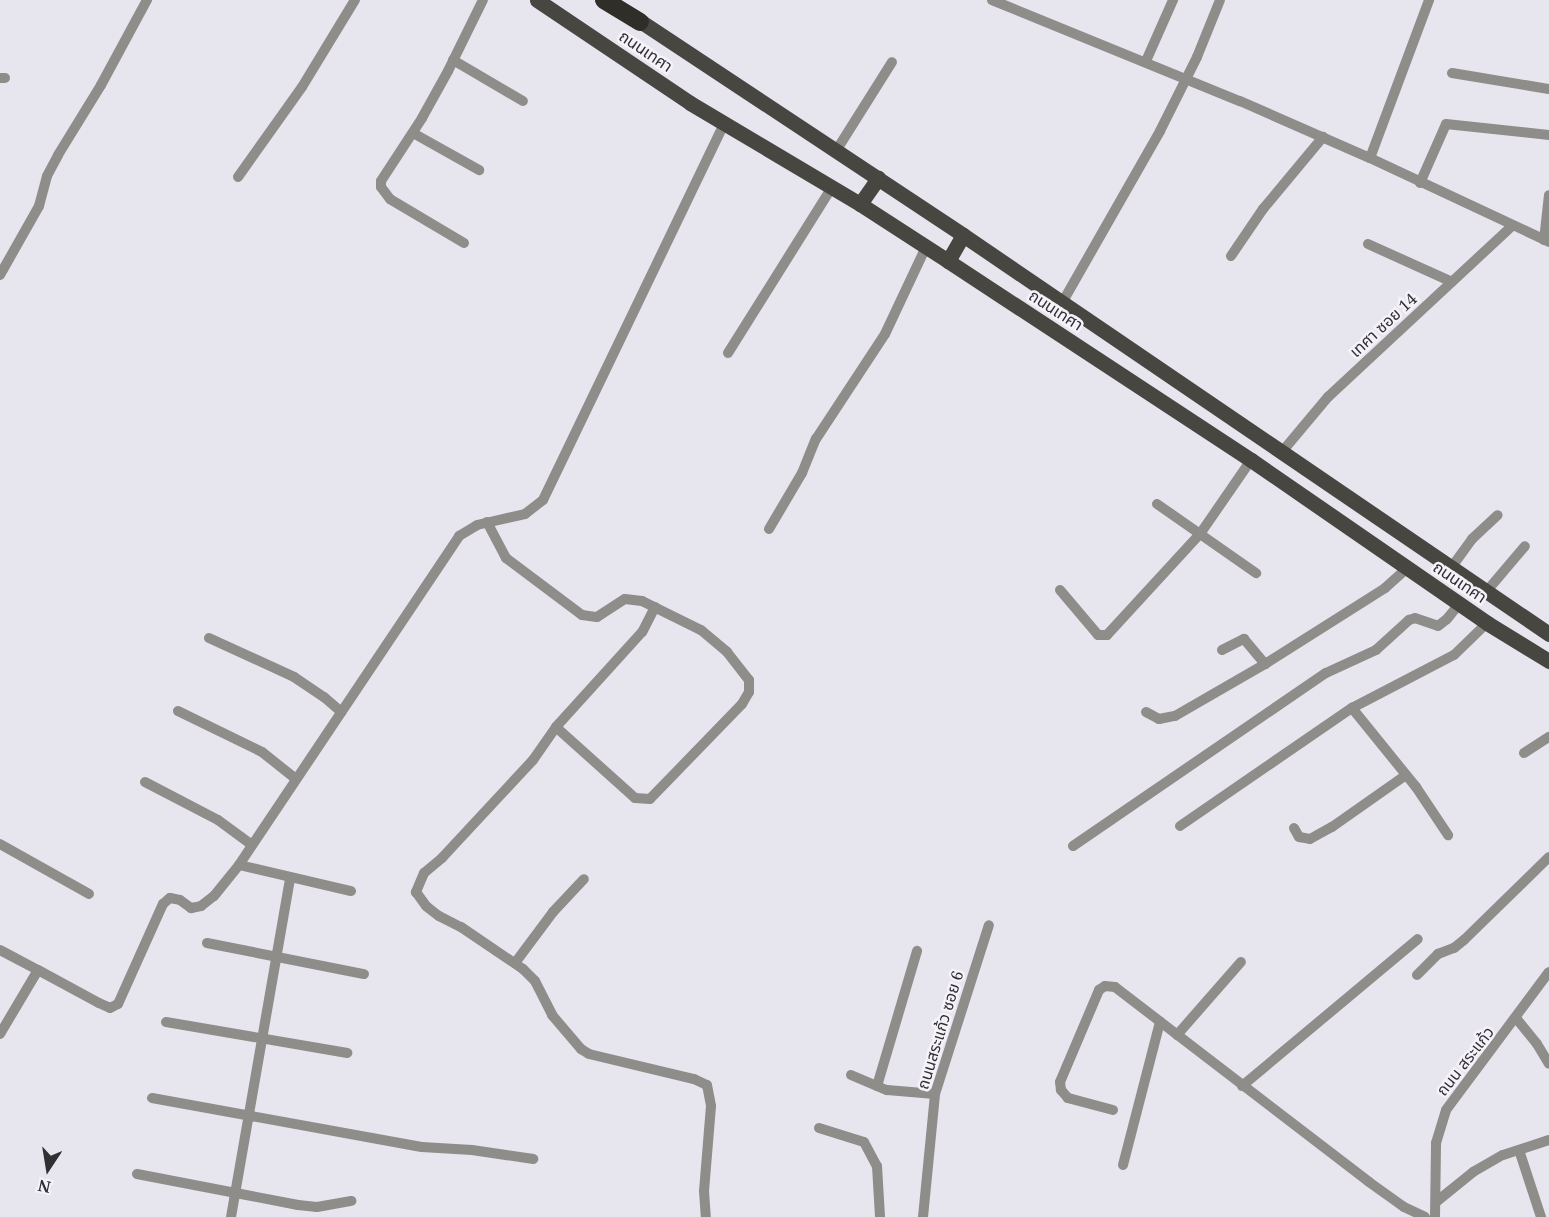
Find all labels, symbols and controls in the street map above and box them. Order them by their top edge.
street label: ถนนเทศา [616,26,676,76]
street label: ถนนเทศา [1026,286,1086,334]
street label: เทศา ซอย 14 [1345,289,1421,361]
street label: ถนนเทศา [1430,557,1490,607]
street label: ถนนสระแก้ว ซอย 6 [913,968,967,1092]
street label: ถนน สระแก้ว [1432,1023,1498,1099]
north arrow [18,1139,78,1199]
text: N [36,1175,53,1199]

